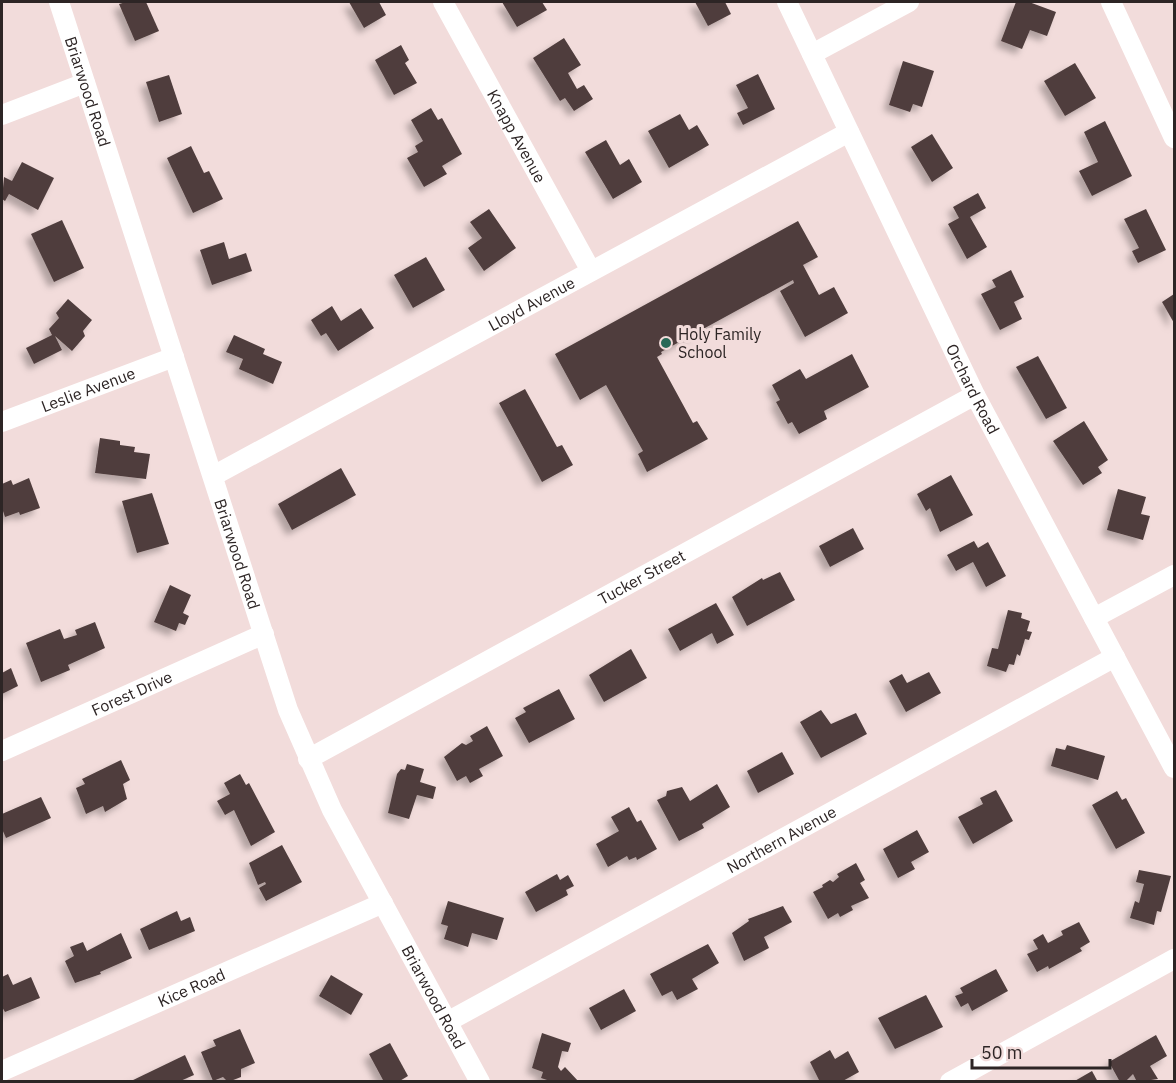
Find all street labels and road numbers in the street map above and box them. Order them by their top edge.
street label: Briarwood Road [61,34,115,149]
street label: Knapp Avenue [483,86,551,186]
street label: Lloyd Avenue [485,272,578,335]
street label: Orchard Road [942,340,1004,437]
street label: Leslie Avenue [38,363,138,416]
street label: Briarwood Road [210,496,265,612]
street label: Tucker Street [595,545,689,609]
street label: Forest Drive [88,666,175,720]
street label: Northern Avenue [723,801,840,877]
street label: Briarwood Road [397,942,470,1052]
street label: Kice Road [155,964,228,1011]

